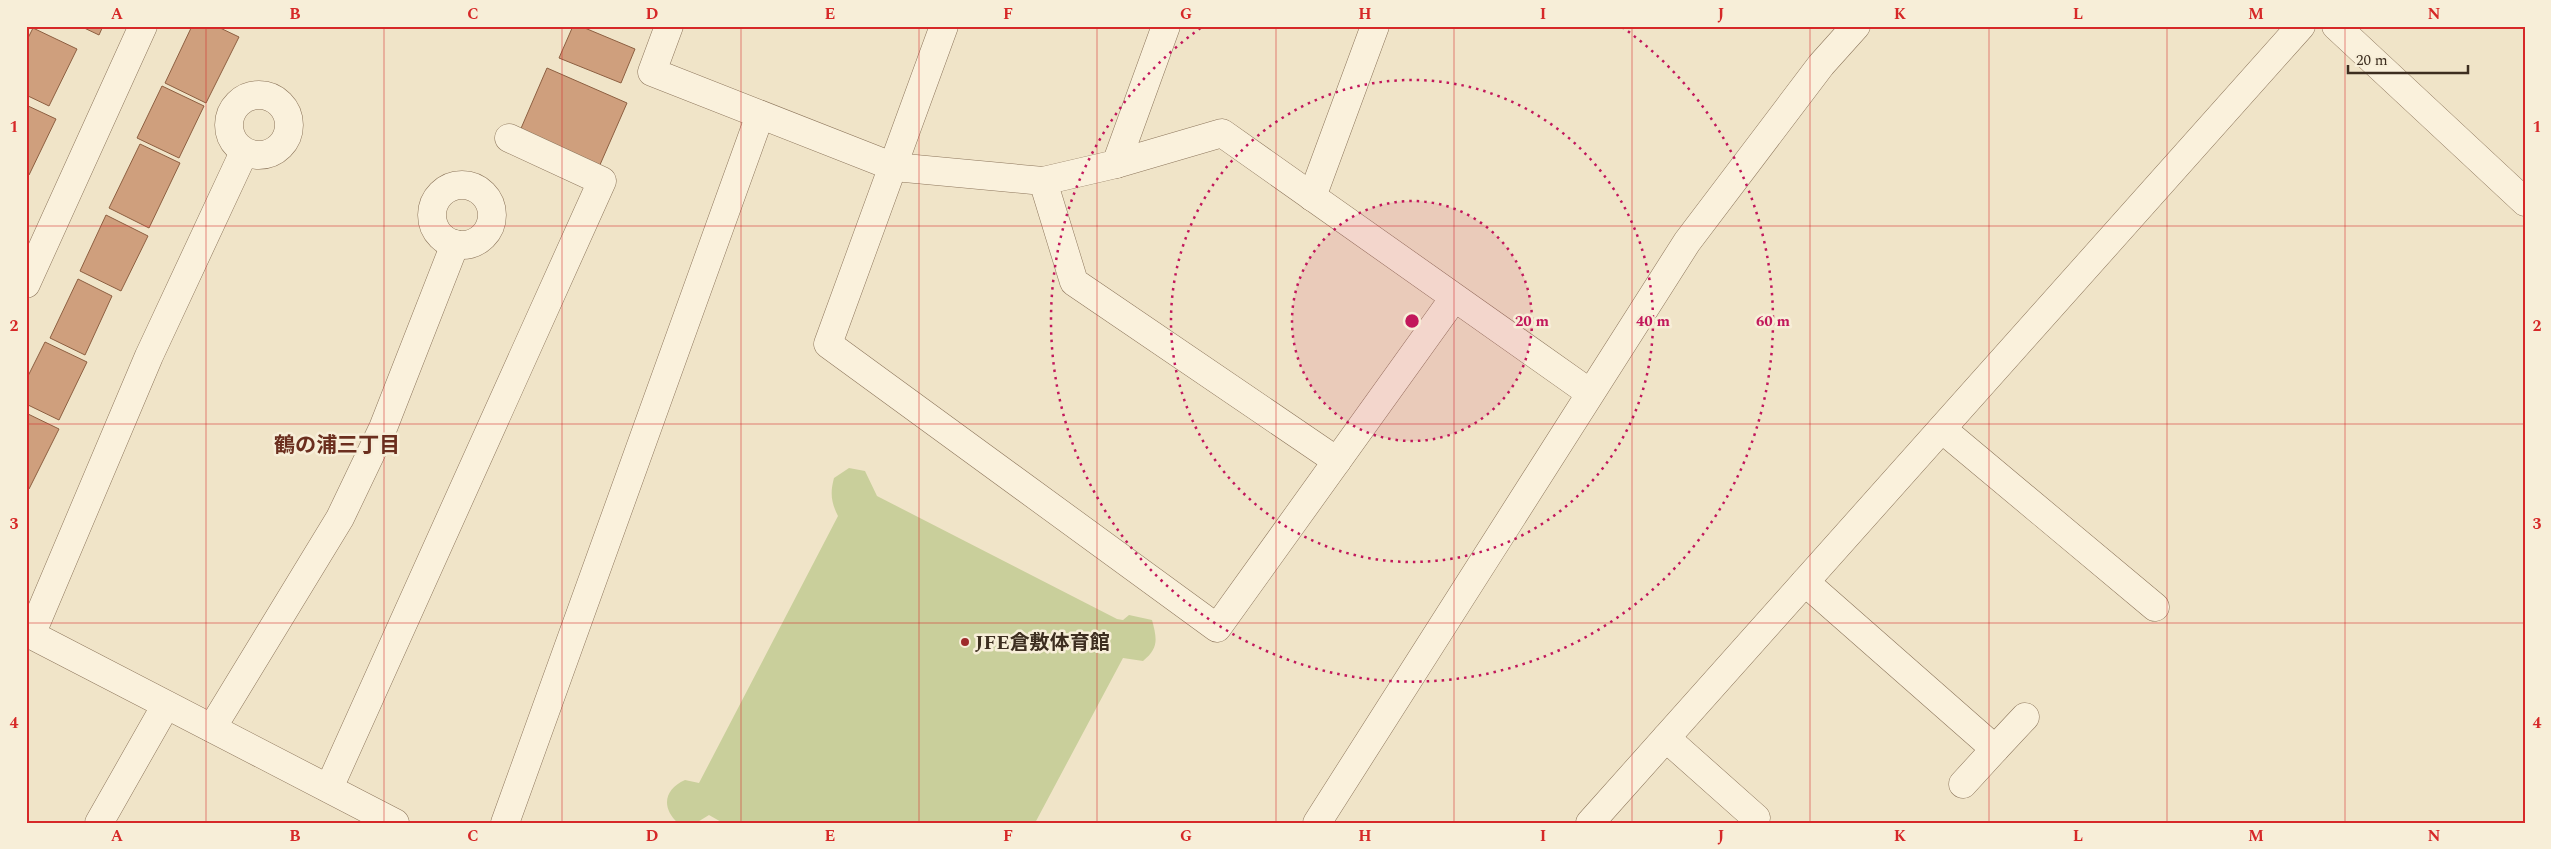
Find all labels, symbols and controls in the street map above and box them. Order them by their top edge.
text: A [111,2,124,26]
text: B [289,2,301,26]
text: C [467,2,479,26]
text: D [646,2,659,26]
text: E [825,2,835,26]
text: F [1003,2,1013,26]
text: G [1180,2,1192,26]
text: H [1358,2,1372,26]
text: I [1540,2,1546,26]
text: J [1718,2,1725,26]
text: K [1894,2,1907,26]
text: L [2073,2,2083,26]
text: M [2248,2,2264,26]
text: N [2427,2,2441,26]
scale bar [2348,42,2468,74]
text: 20 m [2356,49,2388,72]
text: 1 [10,115,18,139]
text: 1 [2533,115,2541,139]
text: 20 m [1515,310,1550,333]
text: 40 m [1636,310,1671,333]
text: 60 m [1756,310,1791,333]
centre of rings [1403,312,1421,330]
text: 2 [10,314,19,338]
text: 2 [2533,314,2542,338]
district label: 鶴の浦三丁目 [274,430,400,462]
text: 3 [10,512,19,536]
text: 3 [2533,512,2542,536]
place label: JFE倉敷体育館 [975,628,1110,658]
marker: JFE倉敷体育館 [959,636,971,648]
text: 4 [10,711,19,735]
text: 4 [2533,711,2542,735]
text: A [111,824,124,848]
text: B [289,824,301,848]
text: C [467,824,479,848]
text: D [646,824,659,848]
text: E [825,824,835,848]
text: F [1003,824,1013,848]
text: G [1180,824,1192,848]
text: H [1358,824,1372,848]
text: I [1540,824,1546,848]
text: J [1718,824,1725,848]
text: K [1894,824,1907,848]
text: L [2073,824,2083,848]
text: M [2248,824,2264,848]
text: N [2427,824,2441,848]

